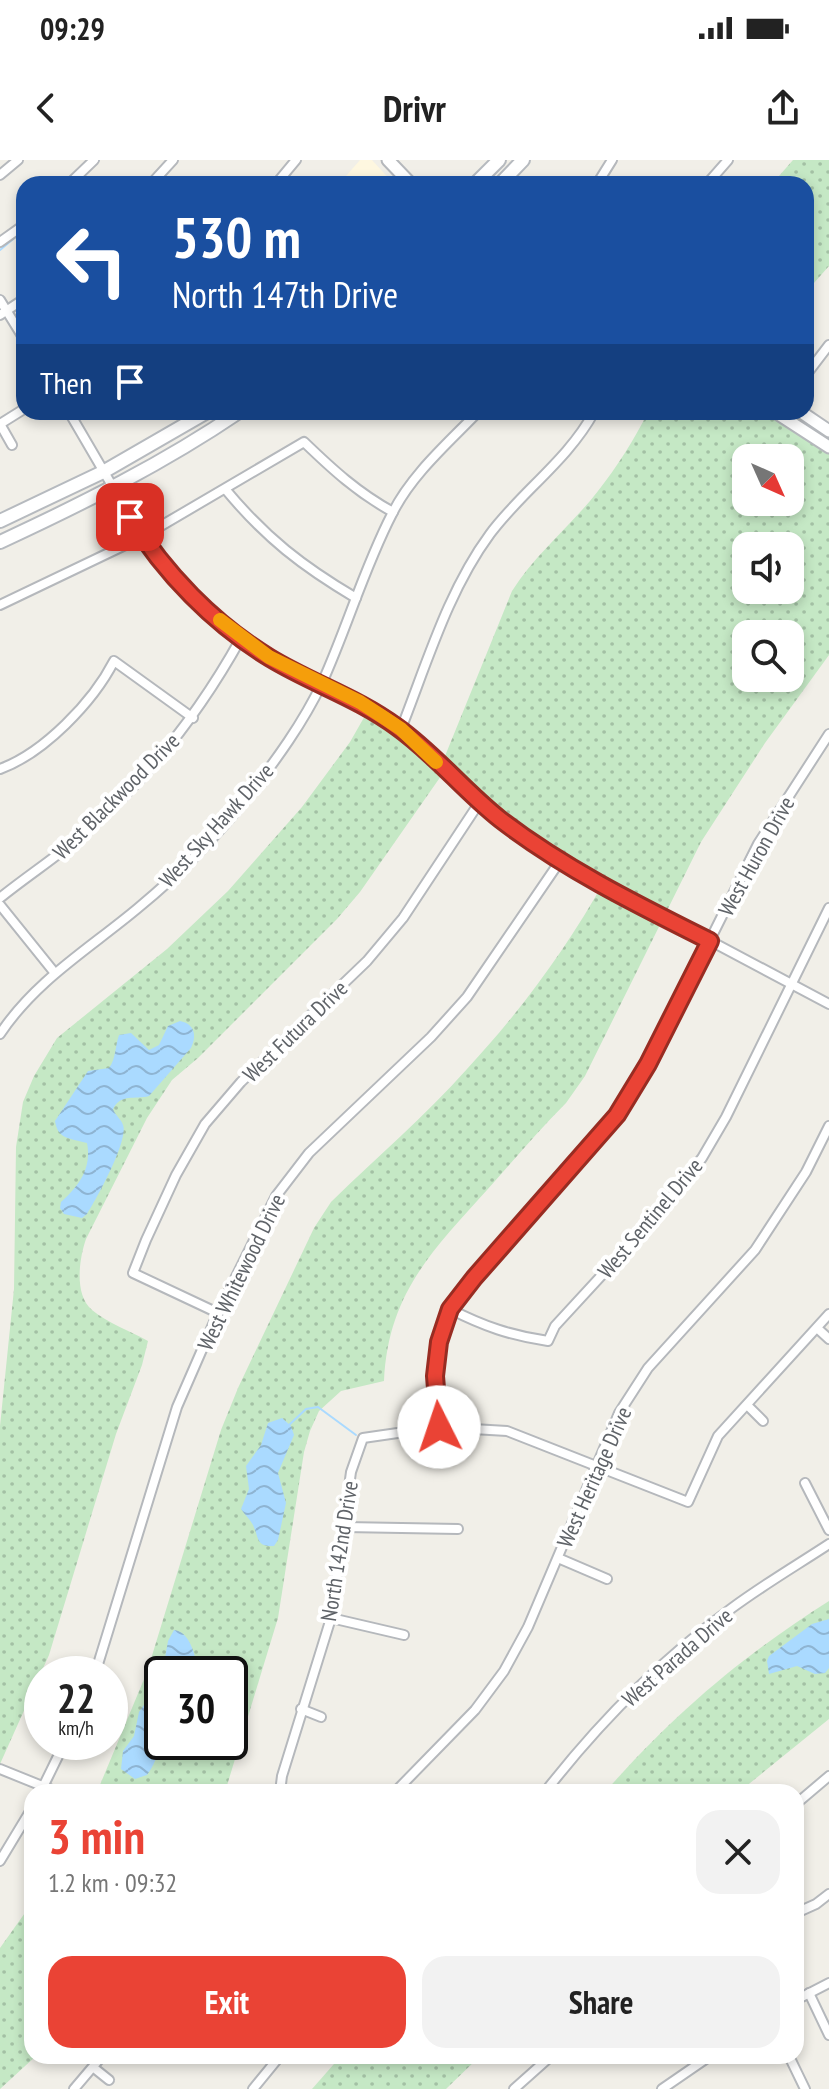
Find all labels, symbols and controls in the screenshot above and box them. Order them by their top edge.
text: 09:29 [40,9,105,48]
text: Drivr [383,85,446,132]
icon: back [24,86,68,130]
icon: share [761,86,805,130]
text: 530 m [172,201,301,273]
icon: left [40,208,144,312]
text: North 147th Drive [172,271,398,318]
icon: arrive [108,360,152,404]
text: Then [40,363,92,402]
north arrow [732,444,804,516]
map controls [732,444,804,692]
pin [96,483,164,551]
icon: arrive [108,495,152,539]
button: sound [732,532,804,604]
button: search [732,620,804,692]
street label: West Blackwood Drive [47,727,185,865]
street label: West Sky Hawk Drive [153,757,279,893]
street label: West Huron Drive [712,791,800,921]
street label: West Futura Drive [237,974,353,1088]
street label: West Sentinel Drive [591,1152,709,1284]
street label: West Whitewood Drive [191,1189,291,1355]
position arrow [397,1385,481,1469]
street label: West Heritage Drive [551,1402,637,1552]
street label: North 142nd Drive [314,1479,364,1623]
street label: West Parada Drive [616,1601,738,1713]
speed limit sign: 30 [144,1656,248,1760]
text: 22 [57,1672,95,1724]
text: km/h [58,1715,94,1741]
text: 3 min [48,1805,145,1867]
button: close [696,1810,780,1894]
text: 1.2 km · 09:32 [48,1866,177,1899]
button: Exit [48,1956,406,2048]
button: Share [422,1956,780,2048]

